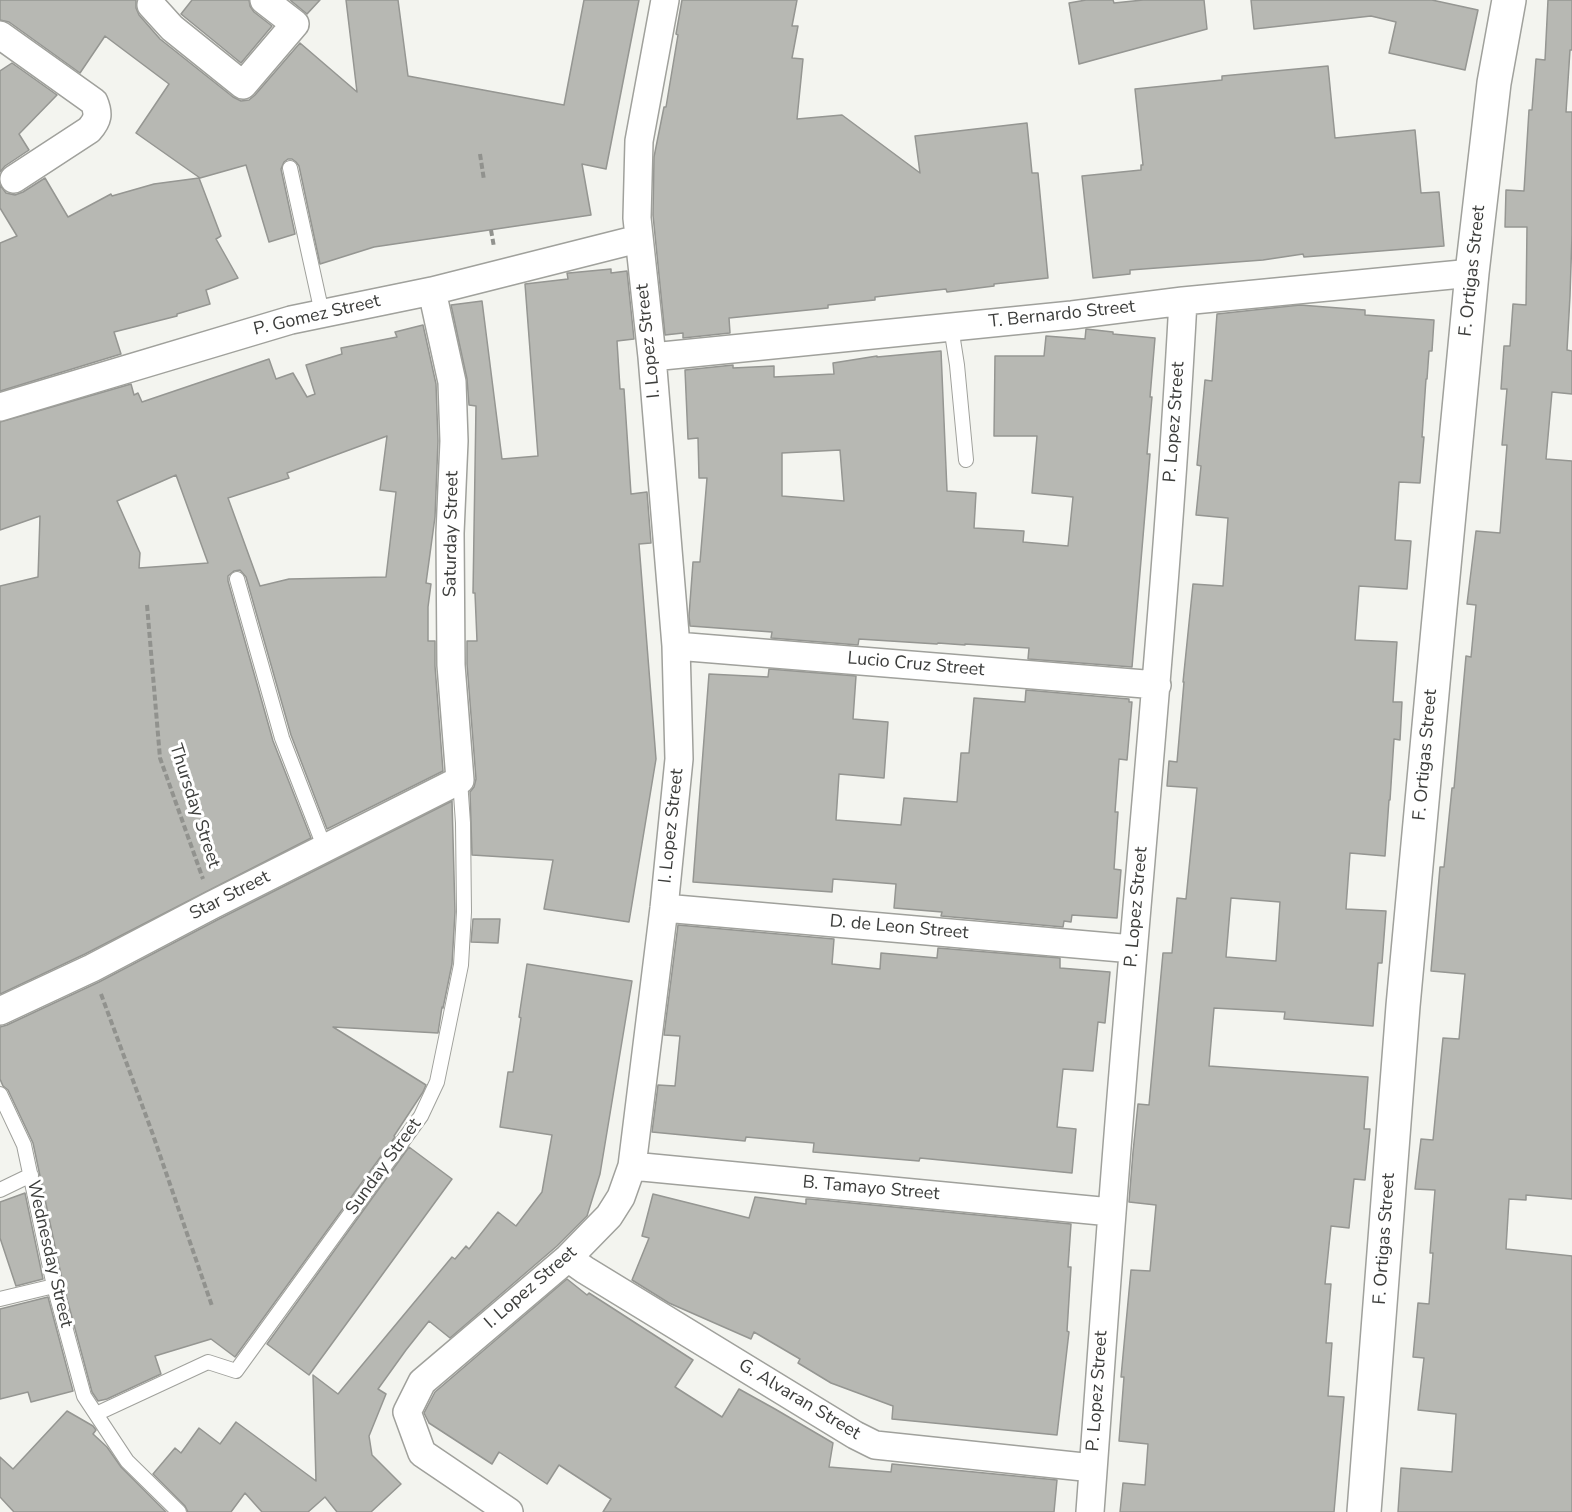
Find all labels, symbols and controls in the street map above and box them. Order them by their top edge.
street label: F. Ortigas Street [1455,204,1491,338]
street label: I. Lopez Street [632,283,666,399]
street label: P. Gomez Street [252,291,382,341]
street label: T. Bernardo Street [988,297,1136,333]
street label: P. Lopez Street [1160,361,1190,483]
street label: Saturday Street [440,471,464,597]
street label: Lucio Cruz Street [847,648,985,682]
street label: F. Ortigas Street [1409,688,1443,822]
street label: Thursday Street [164,741,224,871]
street label: I. Lopez Street [655,768,689,884]
street label: P. Lopez Street [1121,846,1153,968]
street label: Star Street [186,867,274,925]
street label: D. de Leon Street [829,911,969,945]
street label: Sunday Street [342,1114,426,1220]
street label: B. Tamayo Street [802,1172,940,1206]
street label: F. Ortigas Street [1370,1173,1400,1305]
street label: Wednesday Street [22,1178,76,1330]
street label: I. Lopez Street [480,1242,582,1334]
street label: P. Lopez Street [1083,1330,1113,1452]
street label: G. Alvaran Street [734,1355,864,1445]

